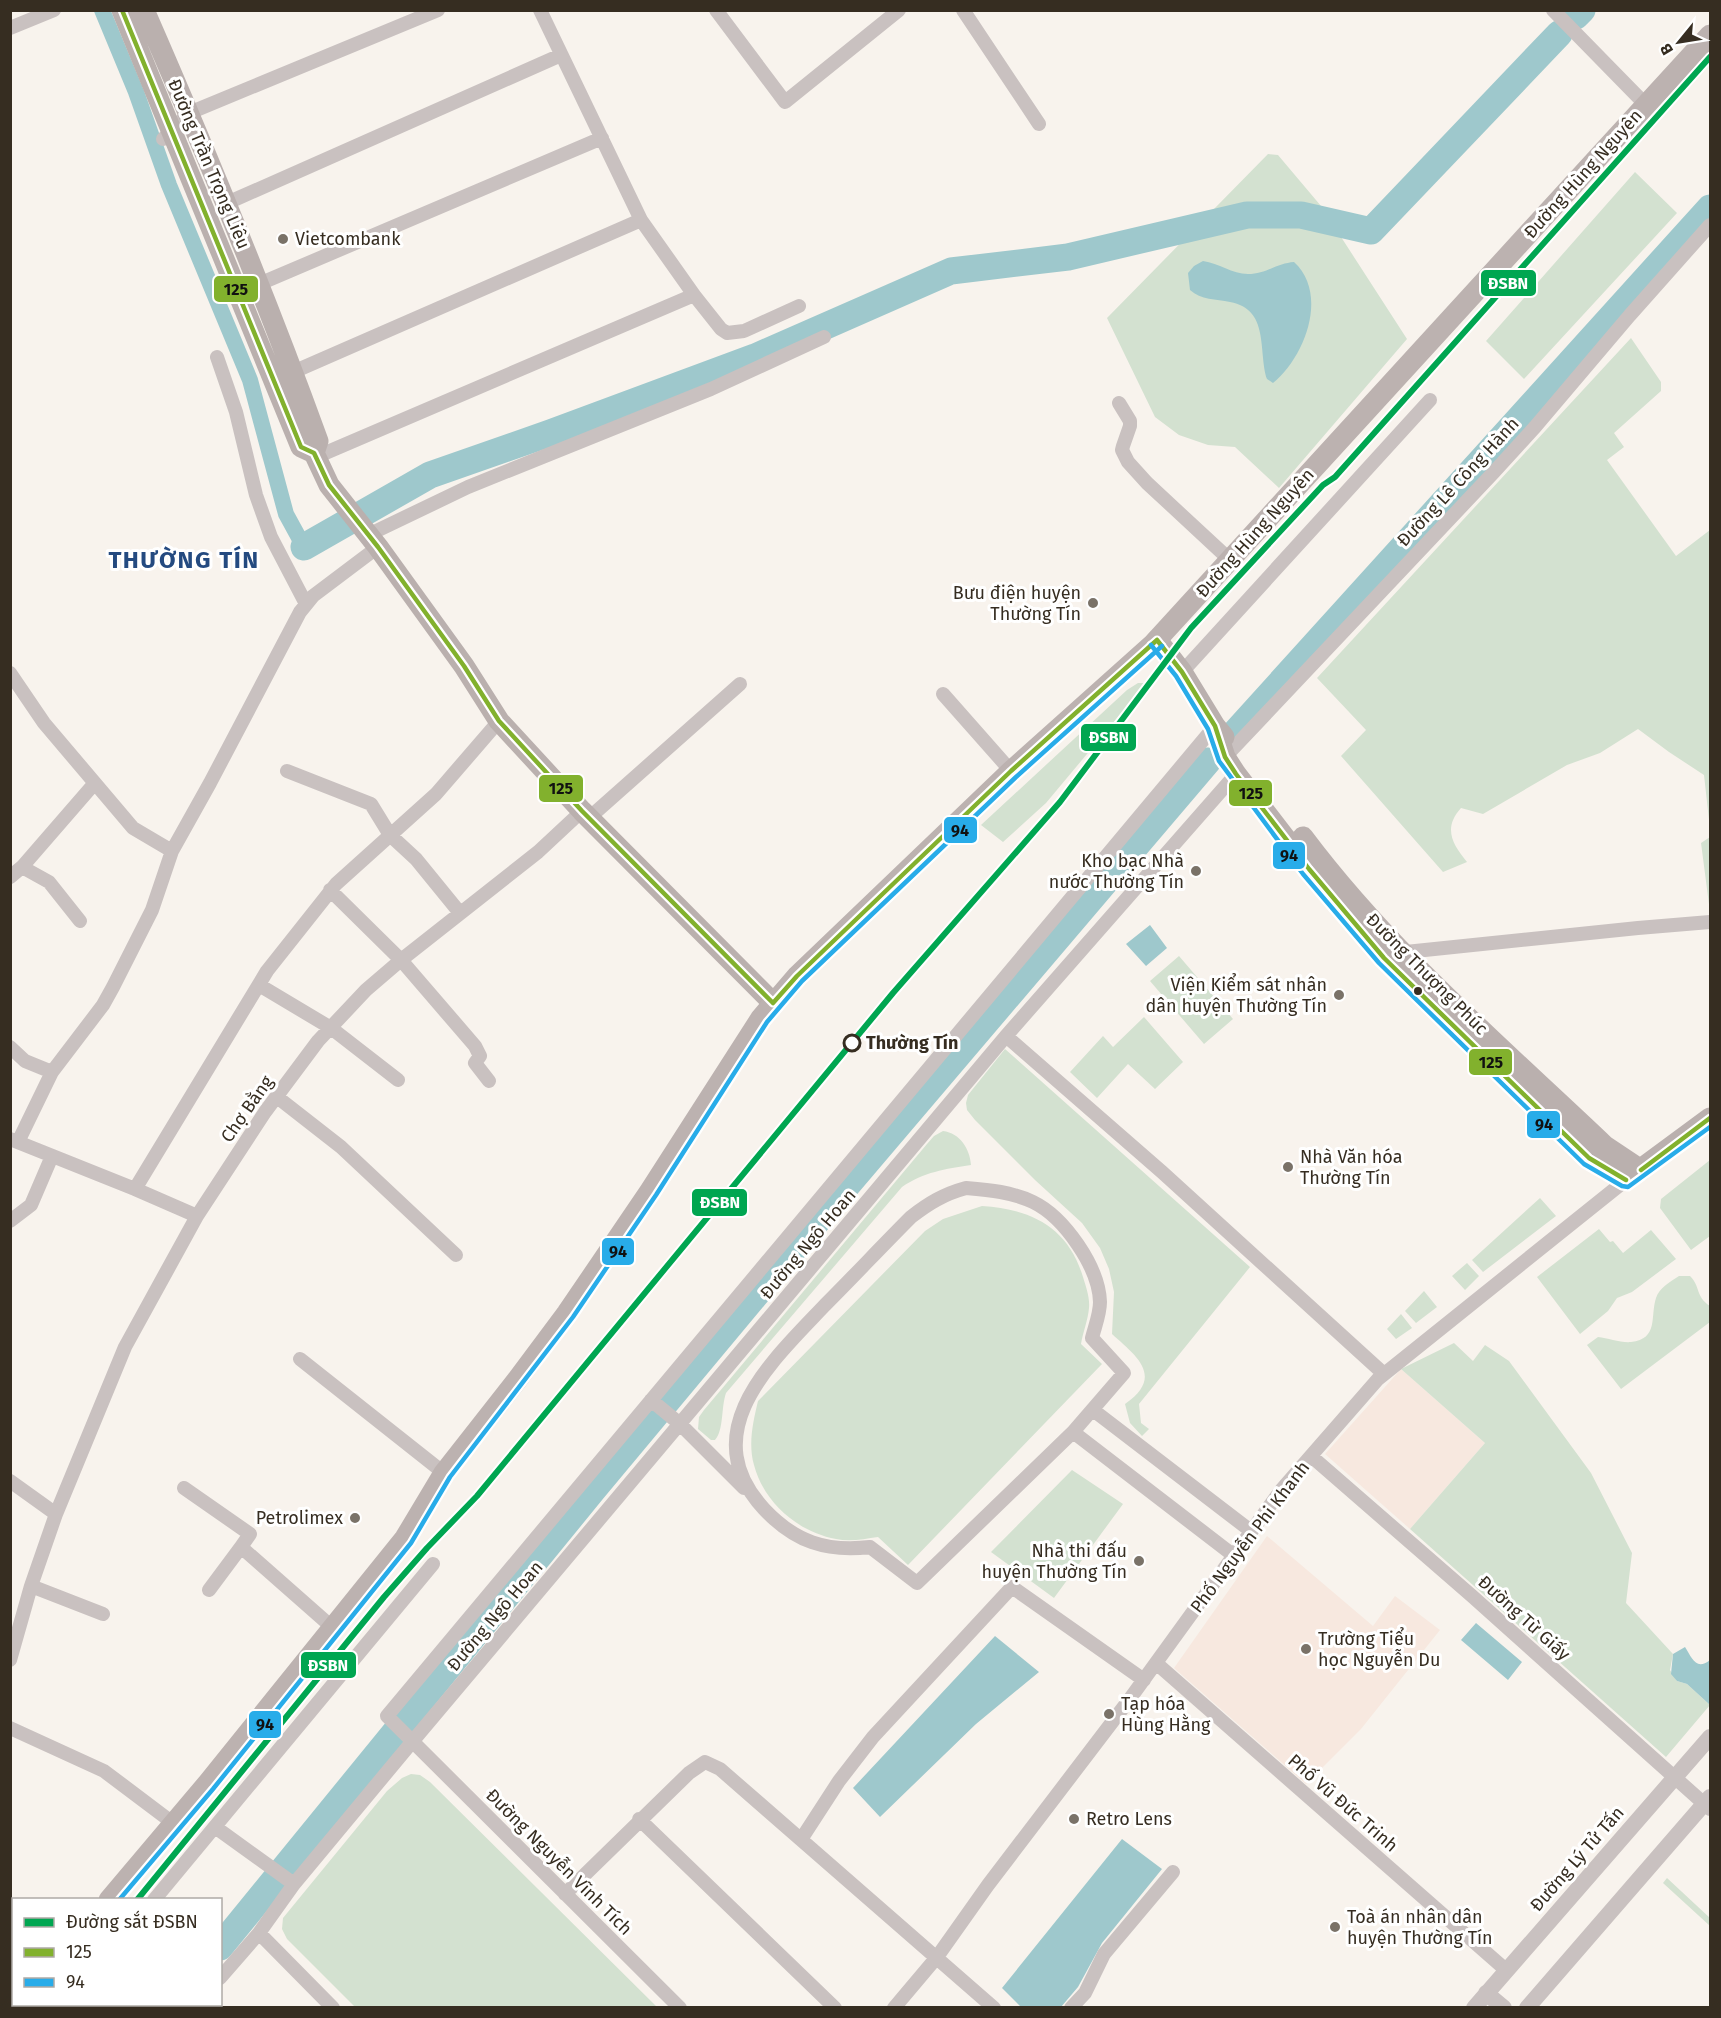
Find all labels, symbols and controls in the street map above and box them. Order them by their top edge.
north arrow [1649,12,1709,72]
text: B [1656,40,1677,58]
street label: Đường Trần Trọng Liêu [163,76,255,252]
street label: Đường Hùng Nguyên [1519,105,1647,243]
place label: Vietcombank [295,228,401,250]
marker: Vietcombank [276,232,290,246]
line badge: ĐSBN [1480,269,1537,297]
text: ĐSBN [1488,274,1528,293]
line badge: 125 [213,275,259,303]
text: 125 [224,280,249,299]
street label: Đường Lê Công Hành [1392,413,1524,551]
street label: Đường Hùng Nguyên [1191,464,1319,602]
district label: THƯỜNG TÍN [108,545,260,574]
place label: Bưu điện huyện Thường Tín [953,582,1081,625]
marker: Bưu điện huyện Thường Tín [1086,596,1100,610]
line badge: ĐSBN [1080,723,1137,752]
text: ĐSBN [1089,728,1129,747]
line badge: 125 [538,774,584,803]
text: 125 [549,779,574,798]
line badge: 125 [1228,779,1273,807]
text: 125 [1239,784,1264,803]
line badge: 94 [943,816,978,844]
text: 94 [951,821,969,840]
line badge: 94 [1272,841,1306,870]
text: 94 [1280,846,1298,865]
place label: Kho bạc Nhà nước Thường Tín [1049,850,1184,893]
marker: Kho bạc Nhà nước Thường Tín [1189,864,1203,878]
street label: Đường Thượng Phúc [1362,909,1493,1040]
place label: Viện Kiểm sát nhân dân huyện Thường Tín [1146,973,1327,1017]
unlabelled marker [1412,985,1424,997]
marker: Viện Kiểm sát nhân dân huyện Thường Tín [1332,988,1346,1002]
place label: Thường Tín [866,1032,958,1054]
marker: Thường Tín [843,1034,861,1052]
line badge: 125 [1468,1048,1513,1076]
text: 125 [1479,1053,1504,1072]
street label: Chợ Bằng [215,1070,278,1147]
line badge: 94 [1526,1110,1561,1139]
text: 94 [1535,1115,1553,1134]
place label: Nhà Văn hóa Thường Tín [1300,1146,1402,1189]
marker: Nhà Văn hóa Thường Tín [1281,1160,1295,1174]
street label: Đường Ngô Hoan [755,1184,861,1304]
line badge: ĐSBN [691,1188,748,1217]
text: ĐSBN [700,1193,740,1212]
line badge: 94 [601,1237,635,1266]
text: 94 [609,1242,627,1261]
street label: Phố Nguyễn Phi Khanh [1185,1456,1314,1617]
place label: Petrolimex [256,1507,343,1529]
marker: Petrolimex [348,1511,362,1525]
place label: Nhà thi đấu huyện Thường Tín [981,1540,1127,1583]
marker: Nhà thi đấu huyện Thường Tín [1132,1554,1146,1568]
street label: Đường Ngô Hoan [442,1556,548,1676]
street label: Đường Từ Giấy [1473,1571,1575,1665]
place label: Trường Tiểu học Nguyễn Du [1318,1627,1440,1671]
marker: Trường Tiểu học Nguyễn Du [1299,1642,1313,1656]
line badge: ĐSBN [300,1651,357,1679]
text: ĐSBN [308,1656,348,1675]
place label: Tạp hóa Hùng Hằng [1121,1693,1211,1736]
marker: Tạp hóa Hùng Hằng [1102,1707,1116,1721]
line badge: 94 [248,1710,282,1739]
text: 94 [256,1715,274,1734]
street label: Phố Vũ Đức Trinh [1284,1749,1402,1857]
street label: Đường Nguyễn Vĩnh Tích [481,1783,638,1940]
street label: Đường Lý Tử Tấn [1525,1802,1629,1916]
place label: Retro Lens [1086,1808,1172,1830]
marker: Retro Lens [1067,1812,1081,1826]
legend [12,1898,222,2006]
place label: Toà án nhân dân huyện Thường Tín [1347,1906,1493,1949]
text: Đường sắt ĐSBN [66,1910,198,1933]
marker: Toà án nhân dân huyện Thường Tín [1328,1920,1342,1934]
text: 125 [66,1941,92,1963]
text: 94 [66,1971,85,1993]

